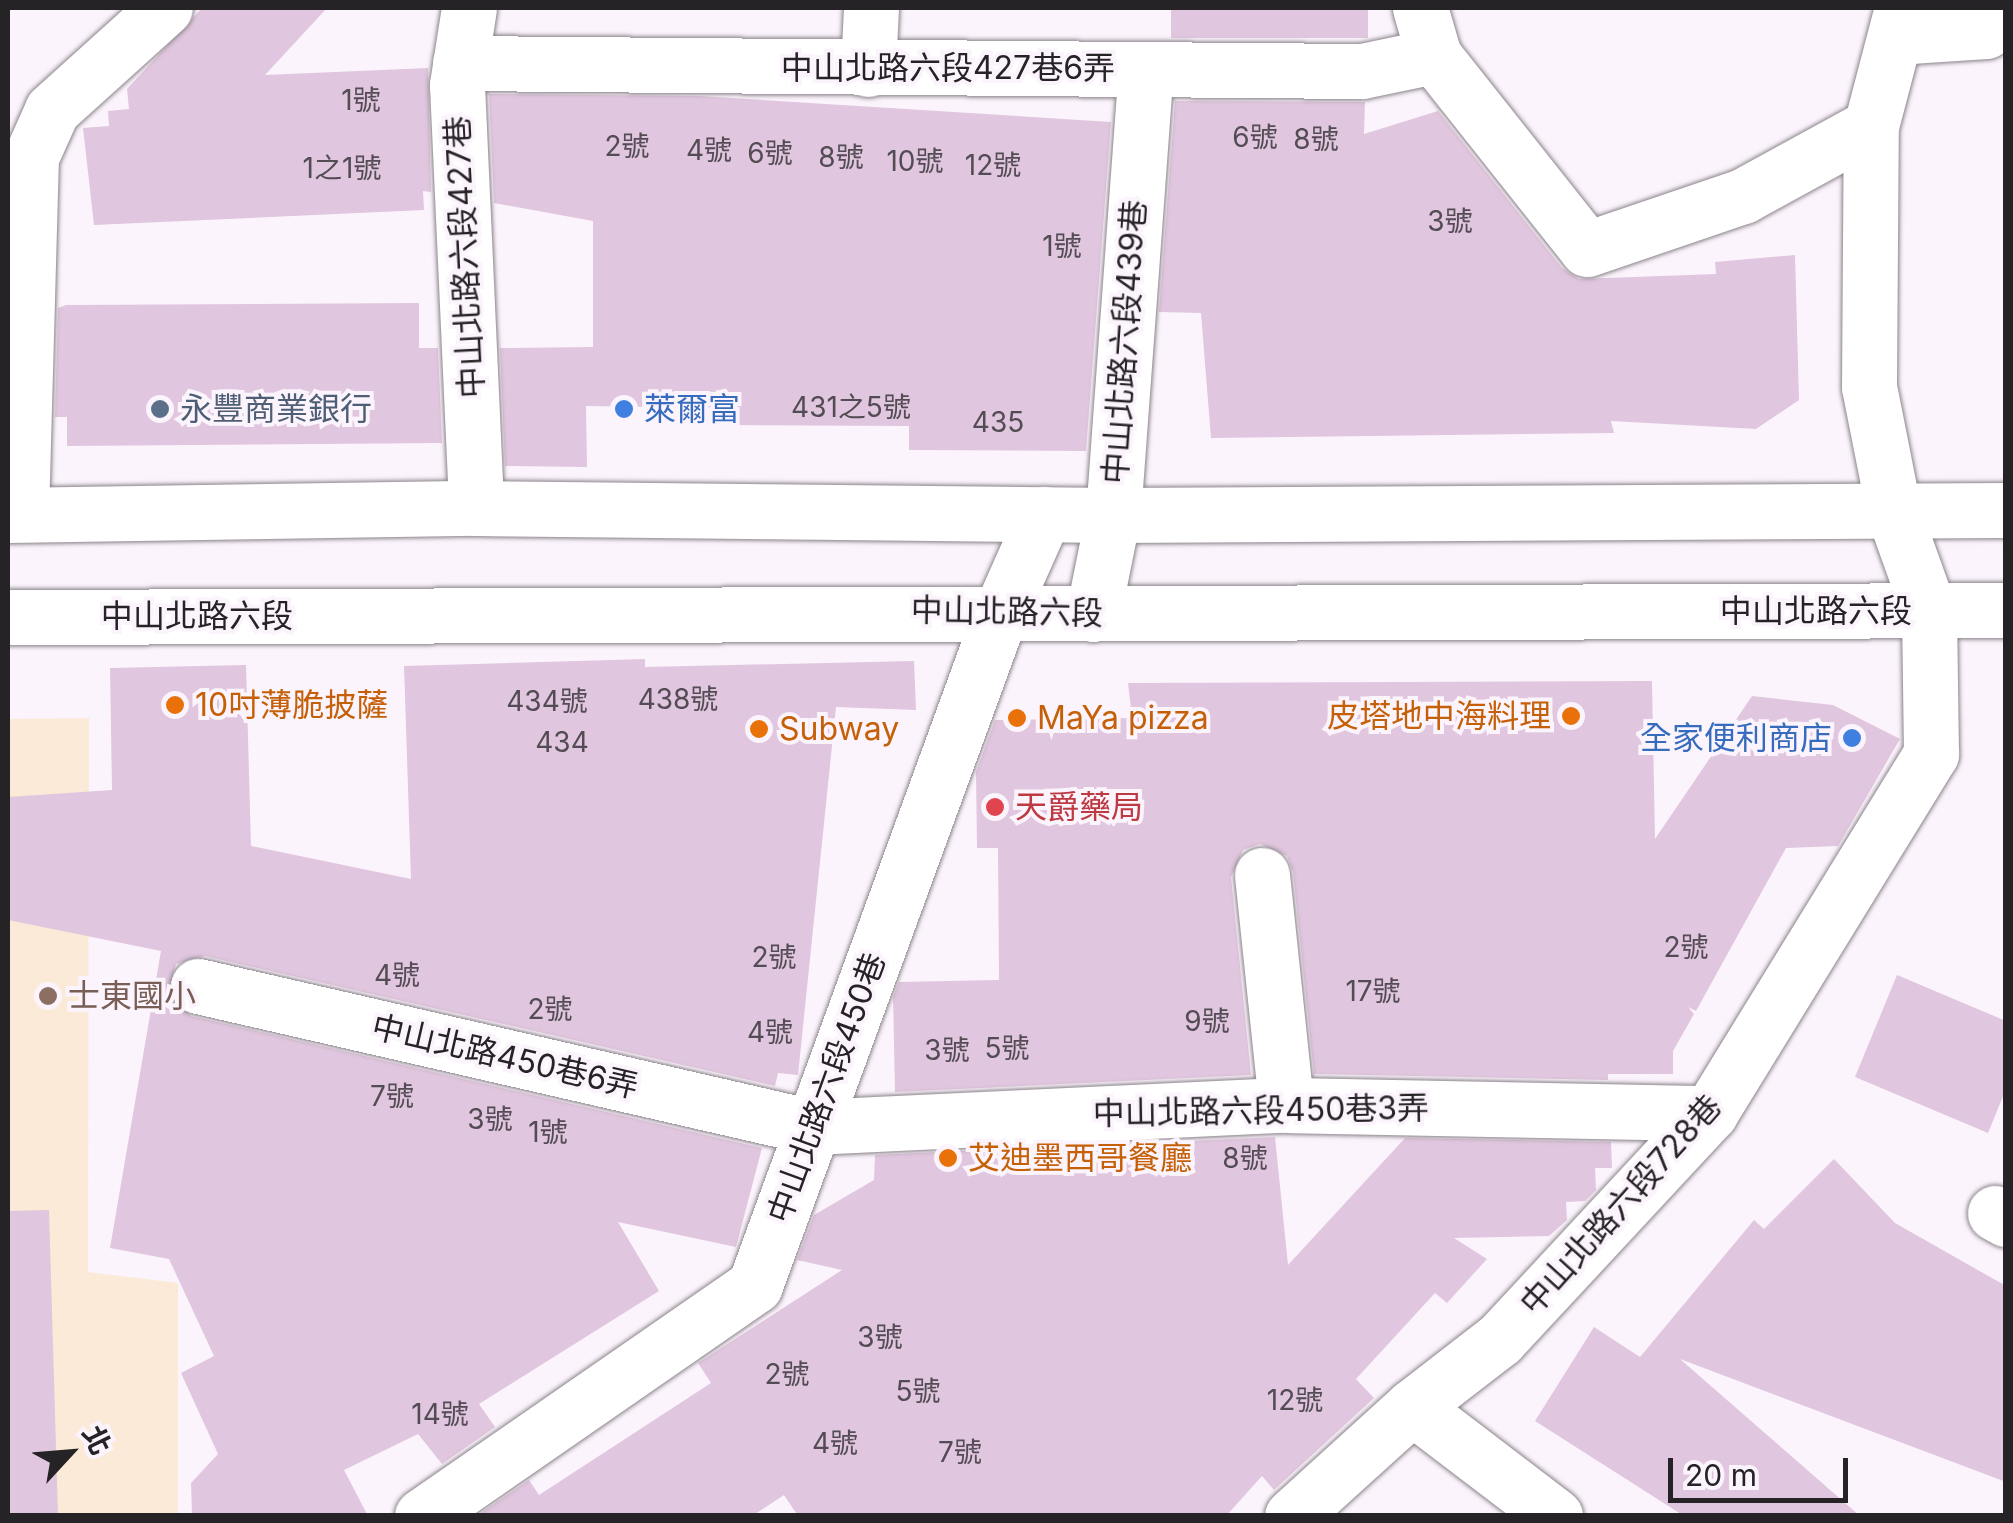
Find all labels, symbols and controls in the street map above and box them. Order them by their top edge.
street label: 中山北路六段427巷6弄 [781,49,1115,87]
house number: 1號 [341,83,381,117]
street label: 中山北路六段427巷 [438,115,492,399]
house number: 6號 [1232,120,1278,154]
house number: 8號 [1293,122,1339,156]
house number: 2號 [604,129,650,163]
house number: 4號 [686,133,732,167]
house number: 6號 [747,136,793,170]
house number: 8號 [818,140,864,174]
house number: 10號 [886,144,944,178]
house number: 12號 [965,148,1021,182]
house number: 1之1號 [303,151,381,185]
street label: 中山北路六段439巷 [1096,199,1154,485]
house number: 3號 [1427,204,1473,238]
house number: 1號 [1042,229,1082,263]
place label: 永豐商業銀行 [180,390,372,428]
place label: 萊爾富 [644,390,740,428]
house number: 431之5號 [791,390,911,424]
marker: 永豐商業銀行 [149,398,171,420]
marker: 萊爾富 [613,398,635,420]
house number: 435 [972,405,1024,439]
street label: 中山北路六段 [911,591,1103,633]
street label: 中山北路六段 [1720,592,1912,630]
street label: 中山北路六段 [101,597,293,635]
house number: 438號 [638,682,718,716]
house number: 434號 [506,684,588,718]
place label: 10吋薄脆披薩 [195,686,388,724]
marker: 10吋薄脆披薩 [164,694,186,716]
place label: 皮塔地中海料理 [1327,697,1551,735]
place label: MaYa pizza [1037,699,1209,737]
marker: 皮塔地中海料理 [1560,705,1582,727]
marker: MaYa pizza [1006,707,1028,729]
place label: Subway [779,710,899,748]
marker: Subway [748,718,770,740]
place label: 全家便利商店 [1640,719,1832,757]
house number: 434 [535,725,589,759]
marker: 全家便利商店 [1841,727,1863,749]
place label: 天爵藥局 [1015,788,1143,826]
marker: 天爵藥局 [984,796,1006,818]
house number: 2號 [1663,930,1709,964]
house number: 2號 [751,940,797,974]
street label: 中山北路六段450巷 [760,948,894,1228]
house number: 4號 [374,958,420,992]
house number: 17號 [1345,974,1401,1008]
place label: 士東國小 [68,977,196,1015]
marker: 士東國小 [37,985,59,1007]
house number: 2號 [527,992,573,1026]
house number: 9號 [1184,1004,1230,1038]
street label: 中山北路450巷6弄 [368,1008,642,1106]
house number: 4號 [747,1015,793,1049]
house number: 5號 [984,1031,1030,1065]
house number: 3號 [924,1033,970,1067]
house number: 7號 [370,1079,414,1113]
street label: 中山北路六段728巷 [1513,1088,1729,1322]
street label: 中山北路六段450巷3弄 [1093,1089,1429,1133]
house number: 3號 [467,1102,513,1136]
house number: 1號 [528,1115,568,1149]
place label: 艾迪墨西哥餐廳 [968,1139,1192,1177]
house number: 8號 [1222,1141,1268,1175]
marker: 艾迪墨西哥餐廳 [937,1147,959,1169]
house number: 3號 [857,1320,903,1354]
house number: 2號 [764,1357,810,1391]
house number: 5號 [895,1374,941,1408]
house number: 12號 [1267,1383,1323,1417]
house number: 14號 [411,1397,469,1431]
north arrow [20,1403,120,1503]
text: 北 [76,1420,118,1460]
house number: 4號 [812,1426,858,1460]
house number: 7號 [938,1435,982,1469]
scale bar [1673,1438,1853,1500]
text: 20 m [1685,1457,1757,1493]

